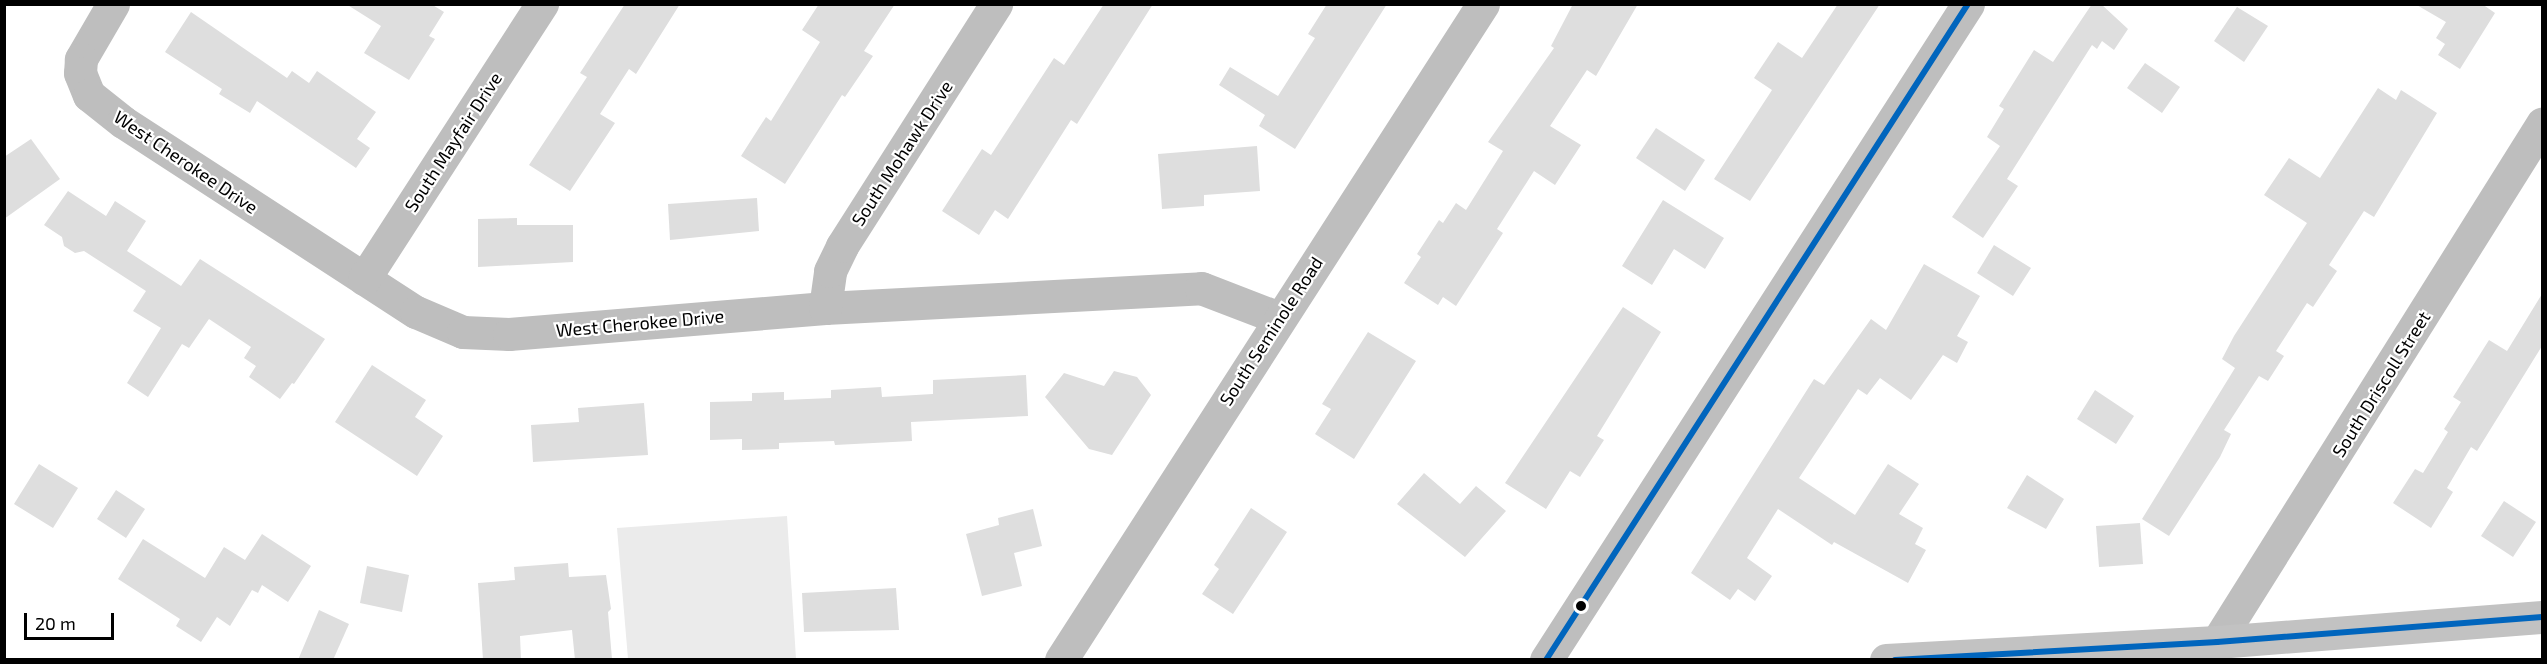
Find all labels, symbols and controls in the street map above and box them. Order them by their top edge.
street label: South Mayfair Drive [400,68,506,216]
street label: South Mohawk Drive [847,76,957,230]
street label: West Cherokee Drive [110,106,262,218]
street label: South Seminole Road [1215,253,1327,409]
street label: West Cherokee Drive [555,305,725,341]
street label: South Driscoll Street [2327,307,2435,461]
unlabelled marker [1575,600,1587,612]
scale bar [27,601,117,639]
text: 20 m [35,612,76,634]

